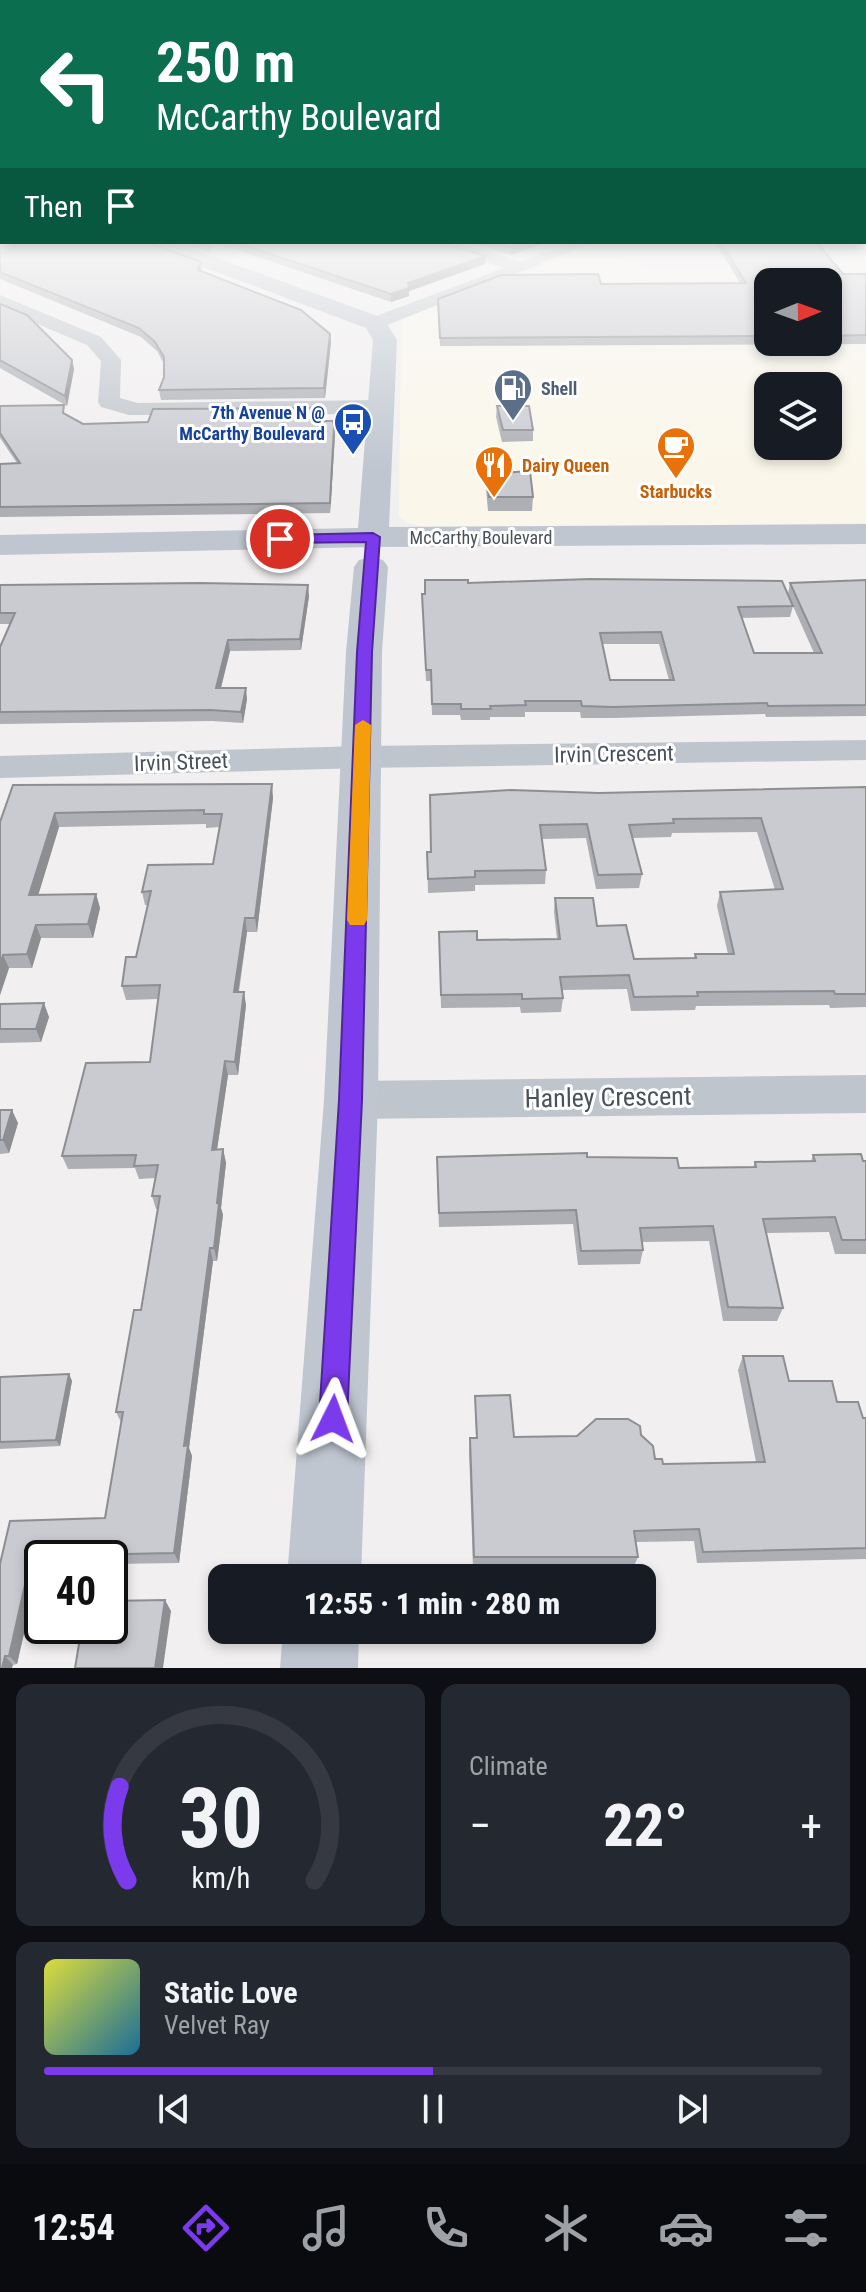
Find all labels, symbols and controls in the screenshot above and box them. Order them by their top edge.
text: 250 m [156,30,295,96]
icon: left [24,32,128,136]
text: McCarthy Boulevard [156,97,442,139]
icon: arrive [99,184,143,228]
text: Then [24,189,83,224]
north arrow [754,268,842,356]
map controls [754,268,842,460]
fuel station icon: Shell [492,367,534,422]
button: layers [754,372,842,460]
place label: Shell [541,378,577,399]
bus stop icon: 7th Avenue N @ McCarthy Boulevard [332,401,374,456]
place label: 7th Avenue N @ McCarthy Boulevard [179,402,325,444]
cafe icon: Starbucks [655,425,697,480]
restaurant icon: Dairy Queen [473,444,515,499]
place label: Dairy Queen [522,455,609,476]
place label: Starbucks [640,481,712,502]
pin [246,505,314,573]
icon: arrive [258,517,302,561]
street label: McCarthy Boulevard [410,527,552,548]
street label: Irvin Crescent [554,740,674,768]
street label: Irvin Street [134,748,228,776]
street label: Hanley Crescent [524,1081,692,1113]
position arrow [291,1377,375,1461]
speed limit sign: 40 [24,1540,128,1644]
text: 12:55 · 1 min · 280 m [304,1586,560,1621]
text: Climate [469,1751,548,1781]
text: 30 [178,1770,263,1867]
text: 22° [603,1790,688,1861]
text: − [469,1800,491,1852]
text: + [800,1800,822,1852]
text: km/h [191,1861,250,1895]
text: Static Love [164,1975,298,2010]
text: Velvet Ray [164,2010,270,2040]
icon: previous [152,2087,196,2131]
icon: pause [411,2087,455,2131]
icon: next [670,2087,714,2131]
icon: directions [178,2200,234,2256]
icon: music [298,2200,354,2256]
icon: phone [418,2200,474,2256]
icon: climate [538,2200,594,2256]
icon: car [658,2200,714,2256]
icon: filters [778,2200,834,2256]
text: 12:54 [32,2207,115,2249]

